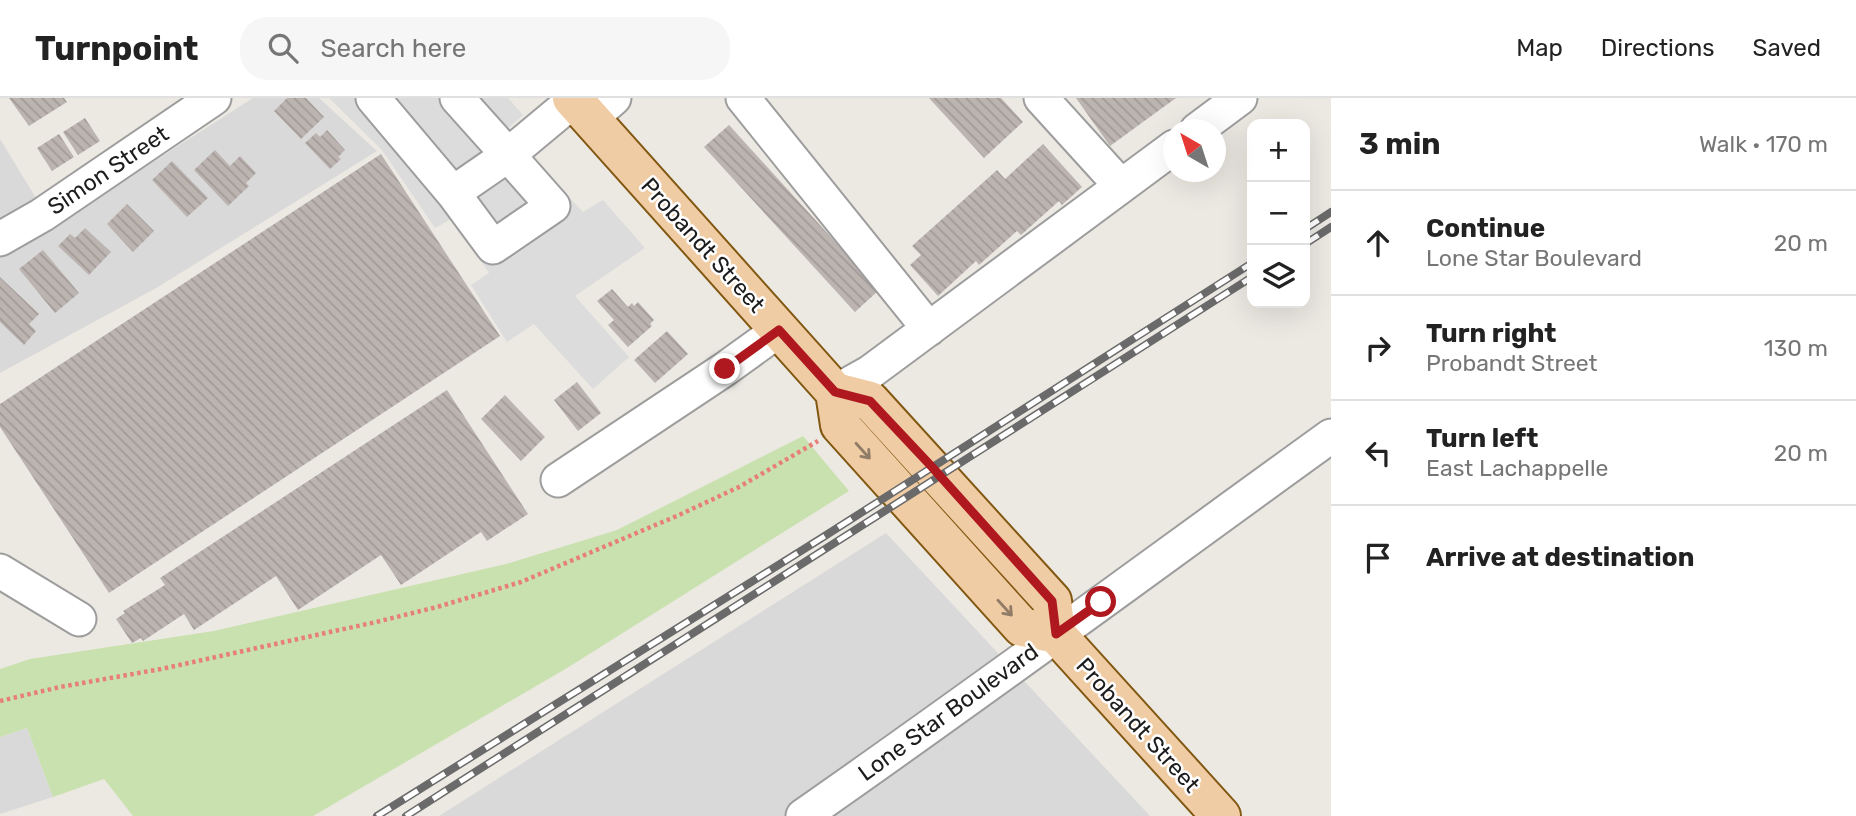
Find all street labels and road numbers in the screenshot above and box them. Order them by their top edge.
street label: Simon Street [42,119,174,221]
street label: Probandt Street [635,172,771,318]
street label: Lone Star Boulevard [852,637,1044,787]
street label: Probandt Street [1070,652,1206,798]

